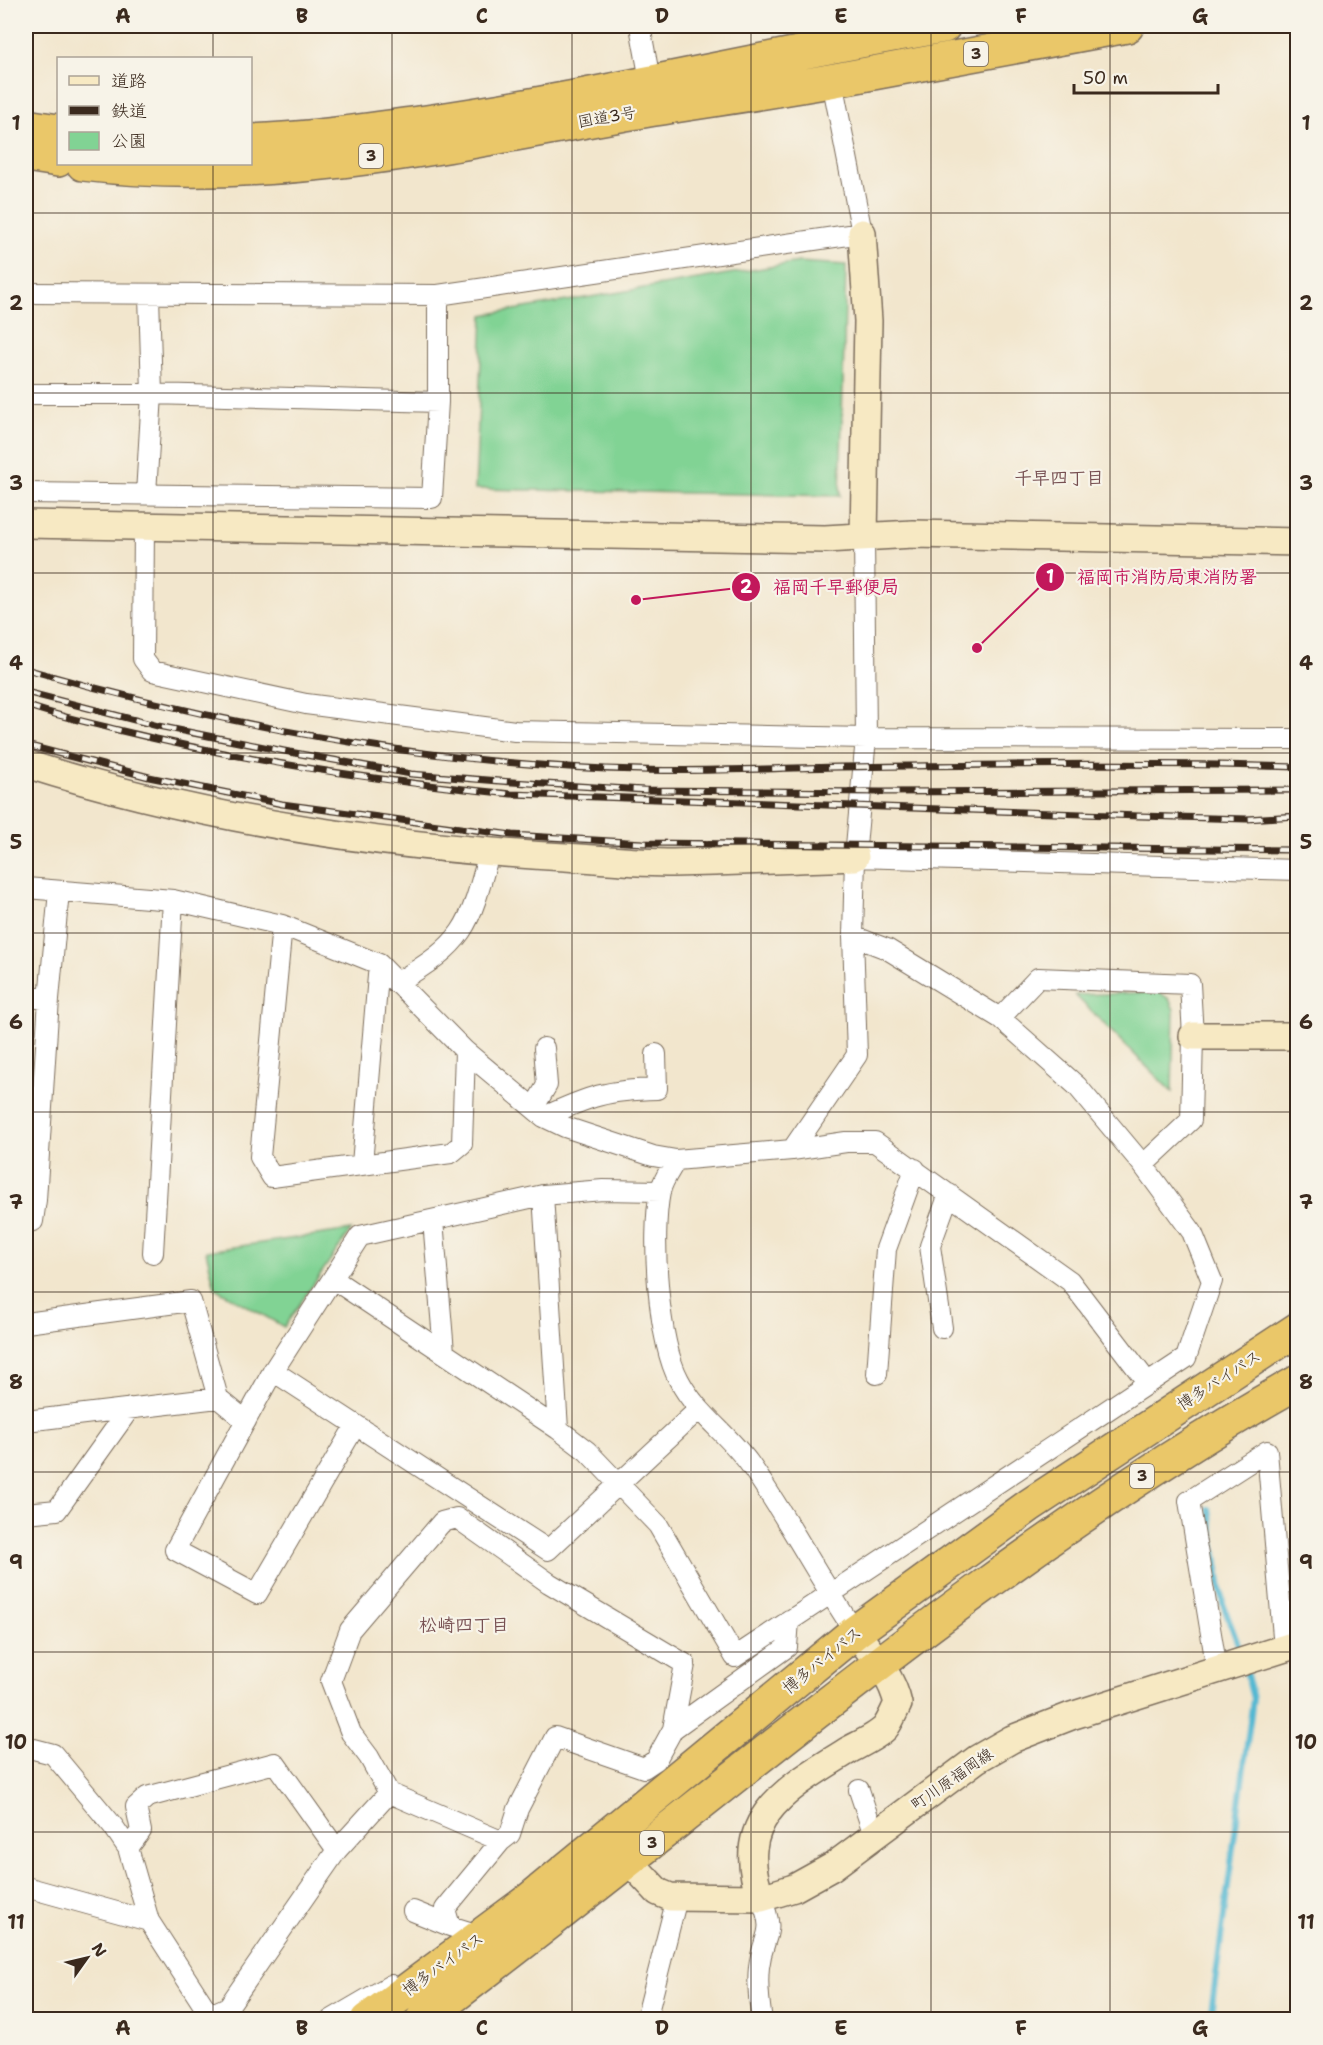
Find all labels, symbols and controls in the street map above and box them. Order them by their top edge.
text: A [115,3,131,29]
text: B [296,3,308,29]
text: C [476,3,488,29]
text: D [655,3,669,29]
text: E [834,3,848,29]
text: F [1015,3,1027,29]
text: G [1192,3,1208,29]
road number: 3 [964,42,988,66]
legend [57,57,252,165]
scale bar [1074,57,1218,95]
text: 50 m [1083,66,1128,90]
text: 道路 [111,69,147,93]
text: 鉄道 [111,99,147,123]
street label: 国道3号 [576,102,638,132]
text: 1 [11,110,21,136]
text: 1 [1301,110,1311,136]
text: 公園 [111,129,147,153]
road number: 3 [359,144,383,168]
text: 2 [9,290,23,316]
text: 2 [1299,290,1313,316]
district label: 千早四丁目 [1014,466,1104,490]
text: 3 [9,470,23,496]
text: 3 [1299,470,1313,496]
callout: 福岡市消防局東消防署 [1035,559,1269,595]
text: 1 [1046,565,1054,589]
text: 福岡市消防局東消防署 [1077,565,1257,589]
callout: 福岡千早郵便局 [731,569,911,605]
text: 2 [740,575,753,599]
text: 福岡千早郵便局 [773,575,899,599]
text: 4 [9,650,23,676]
text: 4 [1299,650,1313,676]
text: 5 [10,829,22,855]
text: 5 [1300,829,1312,855]
text: 6 [9,1009,23,1035]
text: 6 [1299,1009,1313,1035]
text: 7 [9,1189,23,1215]
text: 7 [1299,1189,1313,1215]
street label: 博多バイパス [1173,1345,1265,1415]
text: 8 [9,1369,23,1395]
text: 8 [1299,1369,1313,1395]
road number: 3 [1130,1464,1154,1488]
text: 9 [9,1549,23,1575]
text: 9 [1299,1549,1313,1575]
district label: 松崎四丁目 [419,1613,509,1637]
street label: 博多バイパス [778,1622,866,1698]
text: 10 [5,1729,27,1755]
text: 10 [1295,1729,1317,1755]
street label: 町川原福岡線 [907,1743,997,1815]
road number: 3 [640,1831,664,1855]
text: 11 [7,1909,25,1935]
text: 11 [1297,1909,1315,1935]
street label: 博多バイパス [398,1927,488,2001]
north arrow [57,1928,117,1988]
text: N [87,1939,111,1961]
text: A [115,2015,131,2041]
text: B [296,2015,308,2041]
text: C [476,2015,488,2041]
text: D [655,2015,669,2041]
text: E [834,2015,848,2041]
text: F [1015,2015,1027,2041]
text: G [1192,2015,1208,2041]

